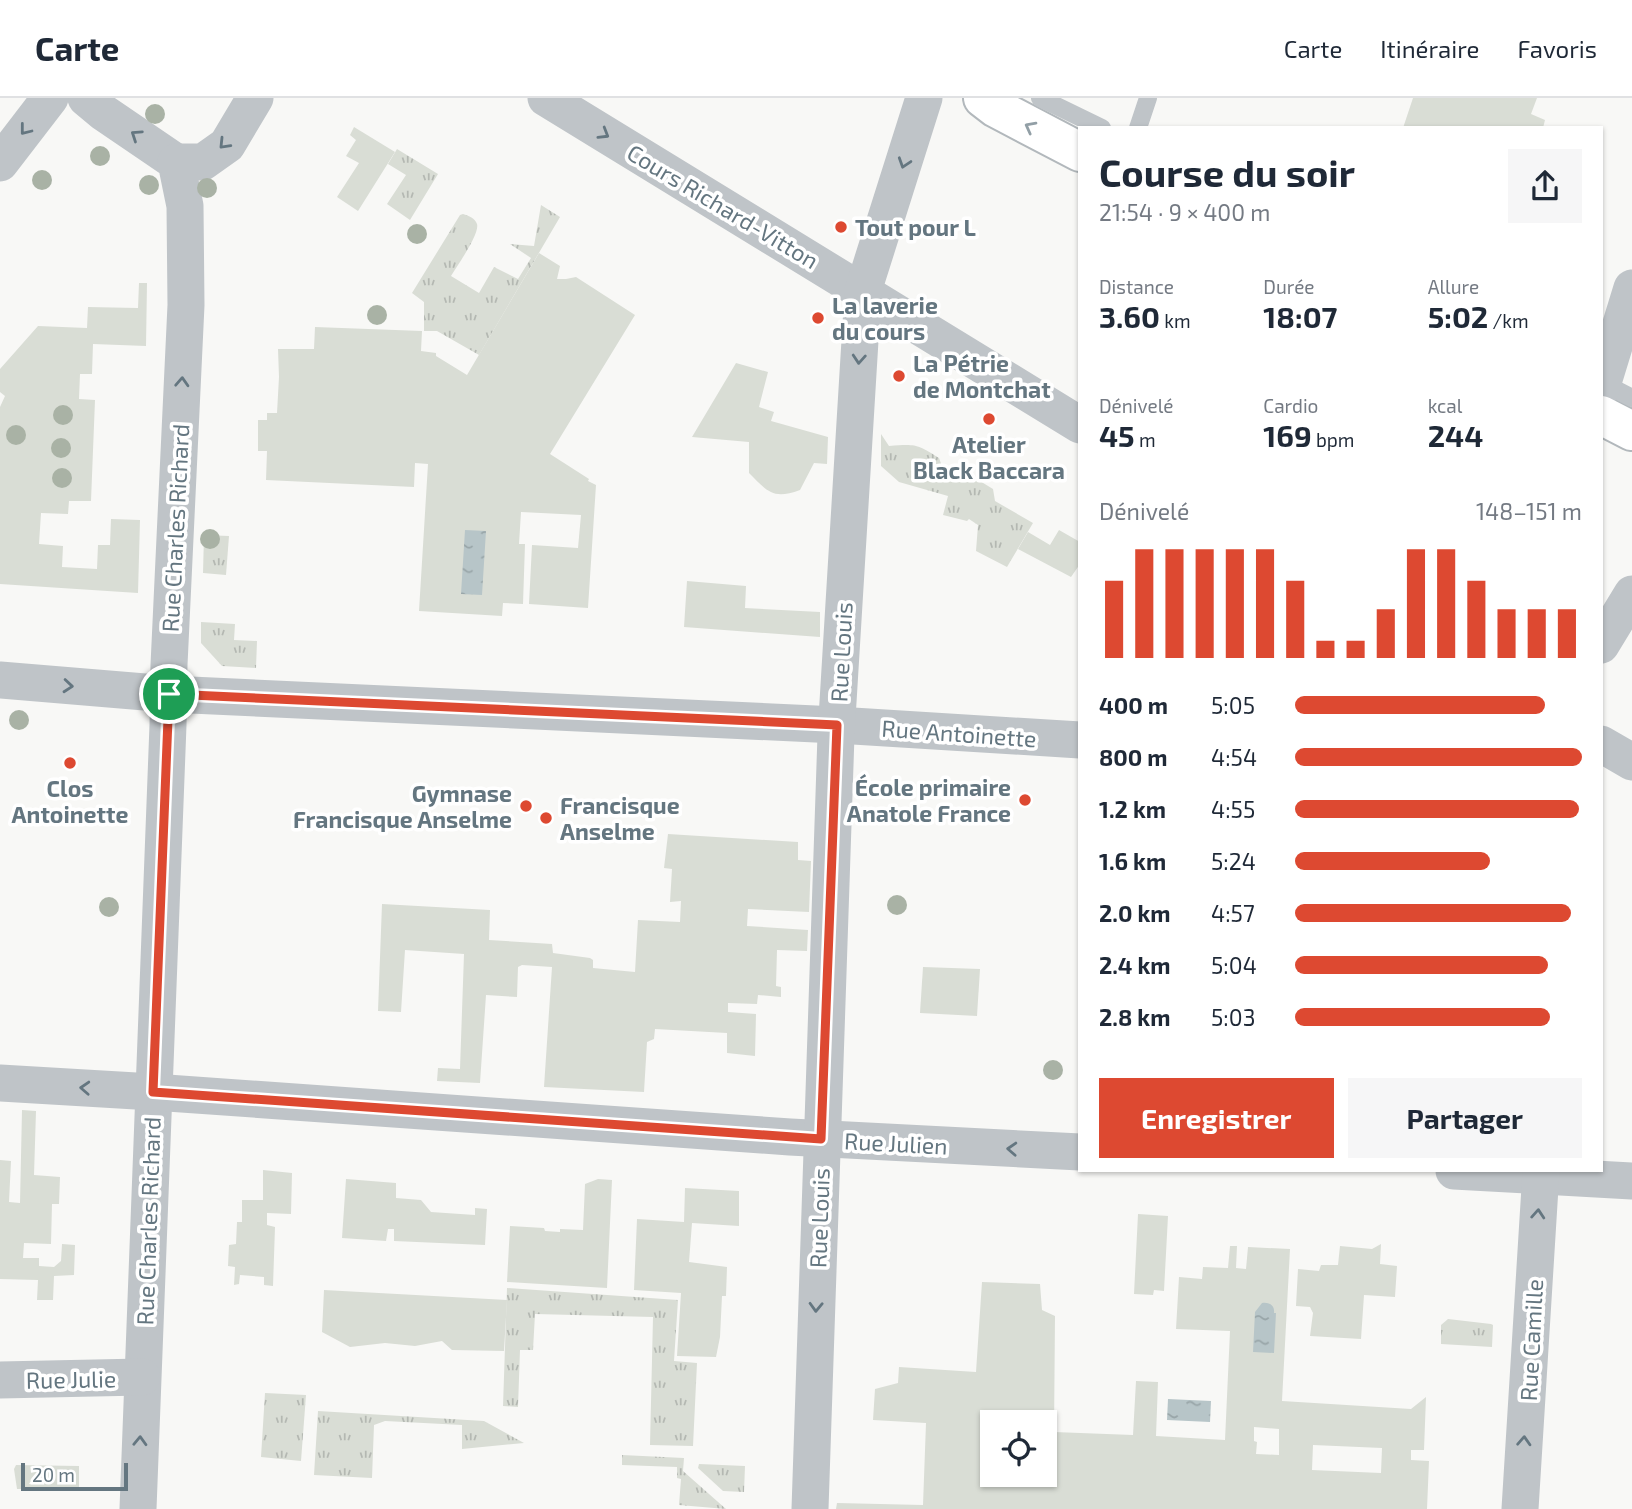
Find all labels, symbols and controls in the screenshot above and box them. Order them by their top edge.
text: Carte [35,28,119,68]
text: Carte [1284,34,1342,63]
text: Itinéraire [1380,34,1479,63]
text: Favoris [1517,34,1597,63]
one-way arrow [1025,121,1038,135]
one-way arrow [21,123,34,135]
one-way arrow [597,125,610,138]
one-way arrow [131,131,144,143]
one-way arrow [220,136,233,149]
street label: Cours Richard-Vitton [622,138,824,274]
text: Course du soir [1099,149,1355,195]
button: share [1508,149,1582,223]
one-way arrow [897,157,912,169]
text: 21:54 · 9 × 400 m [1099,198,1270,226]
place label: Tout pour L [855,213,976,241]
marker: Tout pour L [833,219,849,235]
text: Distance [1099,275,1174,298]
text: Durée [1263,275,1315,298]
text: Allure [1428,275,1479,298]
place label: La laverie du cours [832,291,938,345]
text: 3.60 [1099,298,1160,334]
text: 18:07 [1263,298,1337,334]
text: 5:02 [1428,298,1488,334]
text: km [1160,309,1191,332]
text: /km [1488,309,1529,332]
marker: La laverie du cours [810,310,826,326]
place label: La Pétrie de Montchat [913,349,1051,403]
one-way arrow [851,354,866,365]
marker: La Pétrie de Montchat [891,368,907,384]
one-way arrow [175,376,190,387]
text: Dénivelé [1099,394,1174,417]
text: Cardio [1263,394,1318,417]
text: kcal [1428,394,1462,417]
marker: Atelier Black Baccara [981,411,997,427]
text: 45 [1099,417,1135,453]
text: 169 [1263,417,1312,453]
text: 244 [1428,417,1483,453]
street label: Rue Charles Richard [156,423,194,633]
text: m [1135,428,1156,451]
text: bpm [1312,428,1354,451]
place label: Atelier Black Baccara [913,430,1065,484]
text: Dénivelé [1099,497,1189,525]
text: 148–151 m [1476,497,1582,525]
street label: Rue Louis [824,601,858,703]
pin [139,664,199,724]
icon: arrive [150,675,188,713]
one-way arrow [63,678,74,693]
text: 400 m [1099,691,1168,719]
text: 5:05 [1211,691,1255,719]
street label: Rue Antoinette [881,714,1037,752]
text: 800 m [1099,743,1168,771]
text: 4:54 [1211,743,1257,771]
marker: Clos Antoinette [62,755,78,771]
place label: École primaire Anatole France [847,773,1011,827]
place label: Clos Antoinette [12,774,128,828]
place label: Gymnase Francisque Anselme [293,779,512,833]
place label: Francisque Anselme [560,791,680,845]
marker: École primaire Anatole France [1017,792,1033,808]
text: 1.2 km [1099,795,1166,823]
text: 4:55 [1211,795,1255,823]
marker: Gymnase Francisque Anselme [518,798,534,814]
marker: Francisque Anselme [538,810,554,826]
text: 1.6 km [1099,847,1166,875]
text: 5:24 [1211,847,1256,875]
text: 2.0 km [1099,899,1171,927]
text: 4:57 [1211,899,1255,927]
text: 2.4 km [1099,951,1171,979]
text: 5:04 [1211,951,1257,979]
text: 2.8 km [1099,1003,1170,1031]
text: 5:03 [1211,1003,1255,1031]
button: Enregistrer [1099,1078,1334,1158]
button: Partager [1348,1078,1582,1158]
one-way arrow [79,1081,90,1096]
street label: Rue Charles Richard [130,1116,166,1326]
street label: Rue Julien [844,1126,948,1160]
one-way arrow [1006,1141,1017,1156]
street label: Rue Louis [803,1167,835,1269]
one-way arrow [1531,1208,1546,1219]
street label: Rue Camille [1514,1278,1548,1402]
one-way arrow [808,1303,824,1313]
street label: Rue Julie [26,1364,116,1394]
map controls [980,1410,1057,1487]
button: locate [980,1410,1057,1487]
one-way arrow [132,1435,148,1446]
one-way arrow [1517,1435,1532,1446]
scale bar [21,1460,128,1492]
text: 20 m [32,1463,75,1486]

